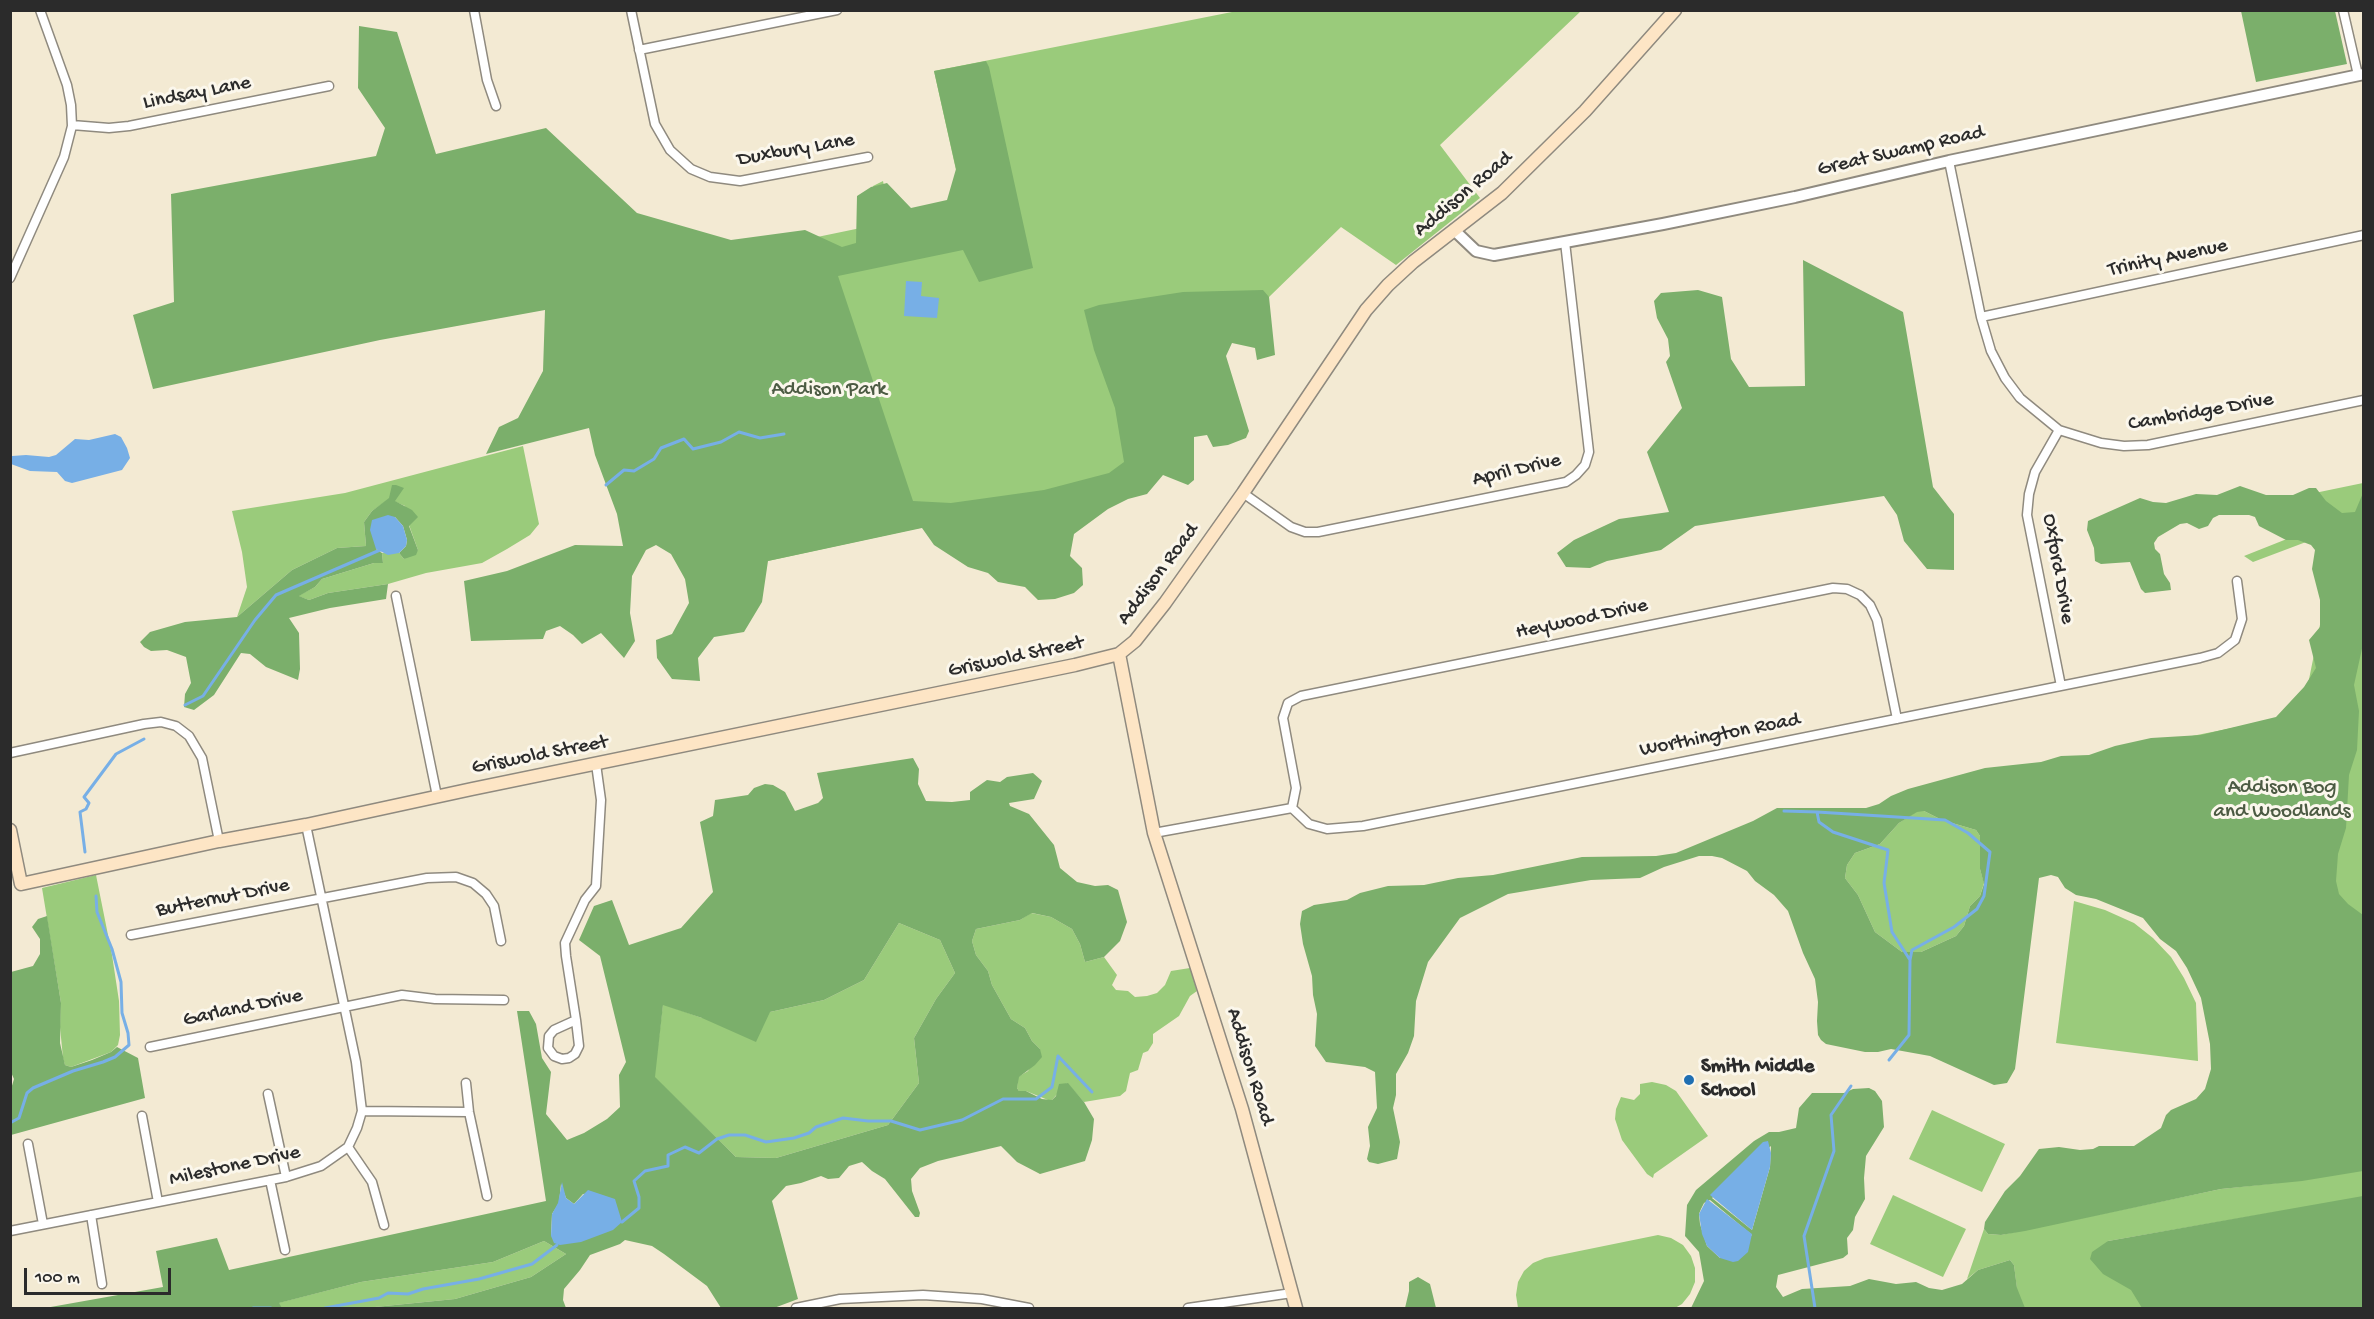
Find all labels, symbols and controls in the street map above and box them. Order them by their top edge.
street label: Lindsay Lane [141,71,253,117]
street label: Great Swamp Road [1815,121,1987,183]
street label: Duxbury Lane [735,128,857,174]
street label: Addison Road [1410,146,1518,244]
street label: Trinity Avenue [2106,234,2230,284]
park label: Addison Park [771,378,887,404]
street label: Cambridge Drive [2126,388,2276,438]
street label: April Drive [1470,449,1564,493]
street label: Oxford Drive [2035,512,2079,626]
street label: Addison Road [1113,519,1205,631]
street label: Heywood Drive [1514,594,1650,646]
street label: Griswold Street [946,631,1086,685]
street label: Worthington Road [1638,708,1802,764]
street label: Griswold Street [470,730,610,782]
park label: Addison Bog and Woodlands [2213,776,2351,826]
street label: Butternut Drive [154,874,292,924]
street label: Garland Drive [181,984,305,1034]
street label: Addison Road [1219,1005,1279,1129]
place label: Smith Middle School [1701,1055,1814,1105]
marker: Smith Middle School [1682,1073,1696,1087]
street label: Milestone Drive [167,1141,303,1193]
scale bar [27,1256,174,1294]
text: 100 m [35,1268,80,1289]

